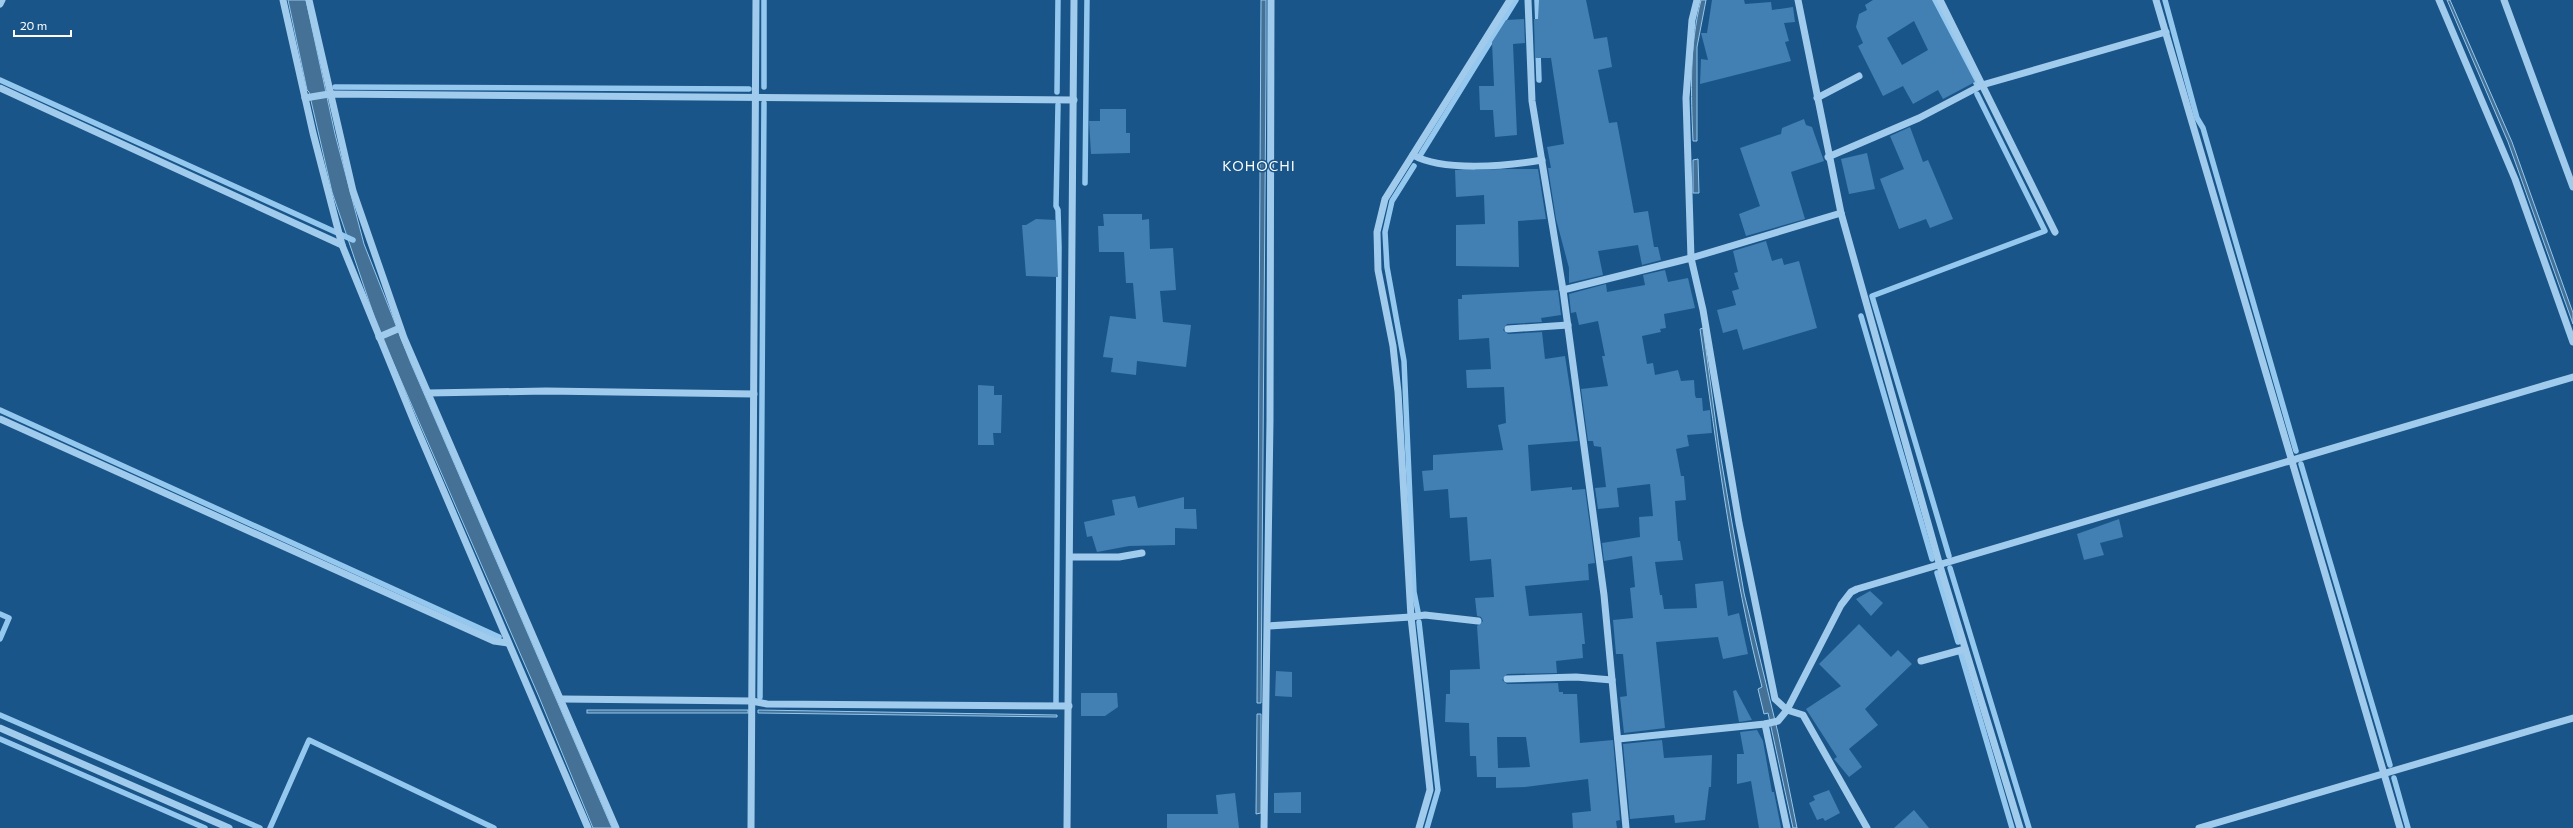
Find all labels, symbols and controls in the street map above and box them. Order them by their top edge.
scale bar [14,12,71,38]
text: 20 m [20,18,47,32]
district label: KOHOCHI [1222,157,1296,174]

